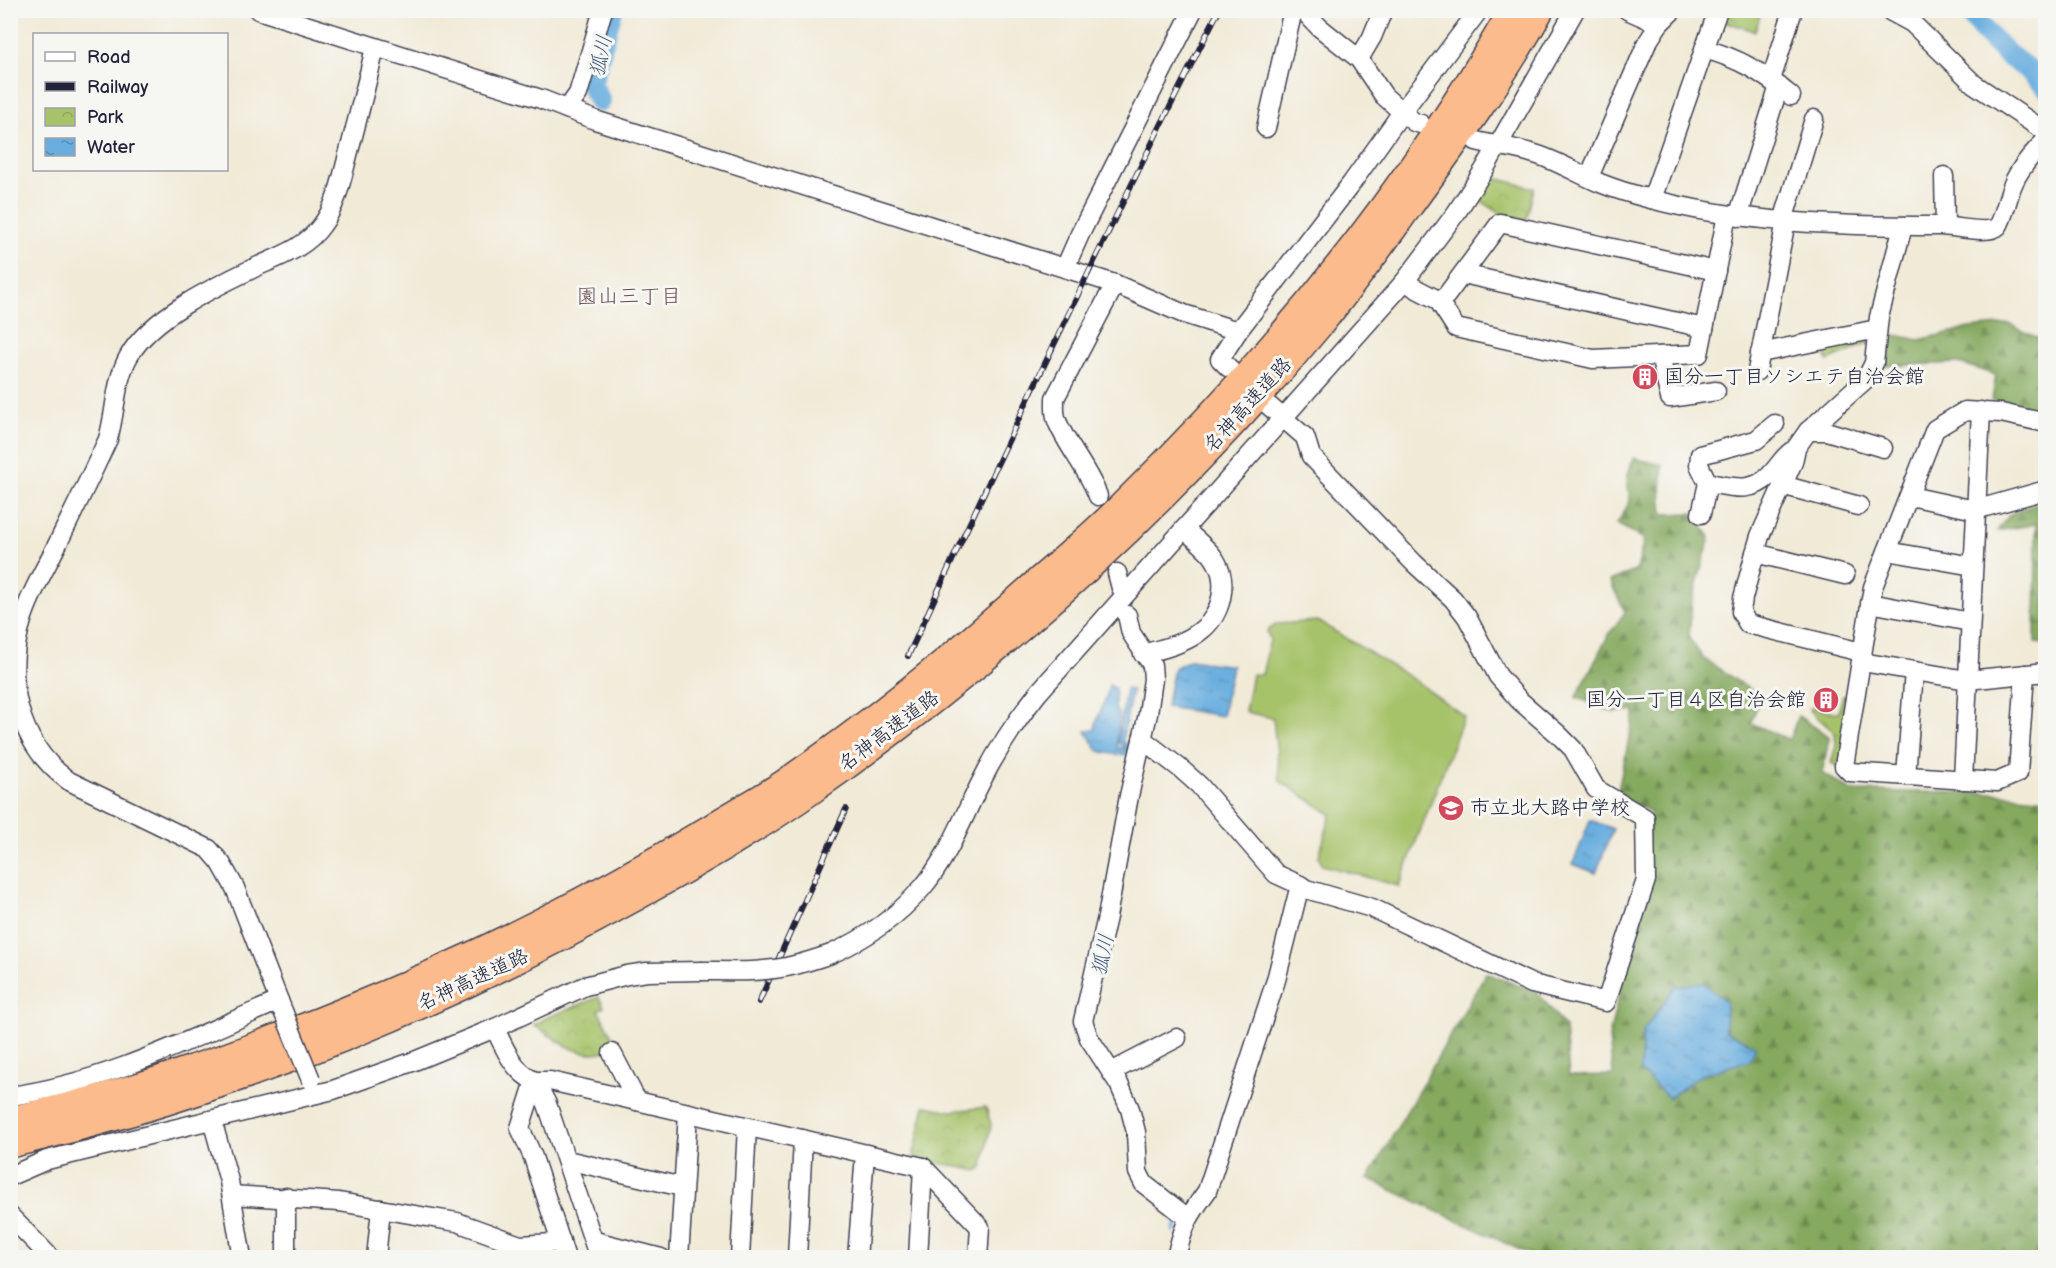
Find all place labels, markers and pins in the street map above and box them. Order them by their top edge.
building icon: 国分一丁目ソシエテ自治会館 [1630,362,1660,392]
place label: 国分一丁目ソシエテ自治会館 [1664,365,1925,389]
building icon: 国分一丁目４区自治会館 [1811,685,1841,715]
place label: 国分一丁目４区自治会館 [1586,688,1806,712]
school or university icon: 市立北大路中学校 [1436,793,1466,823]
place label: 市立北大路中学校 [1470,796,1630,820]

